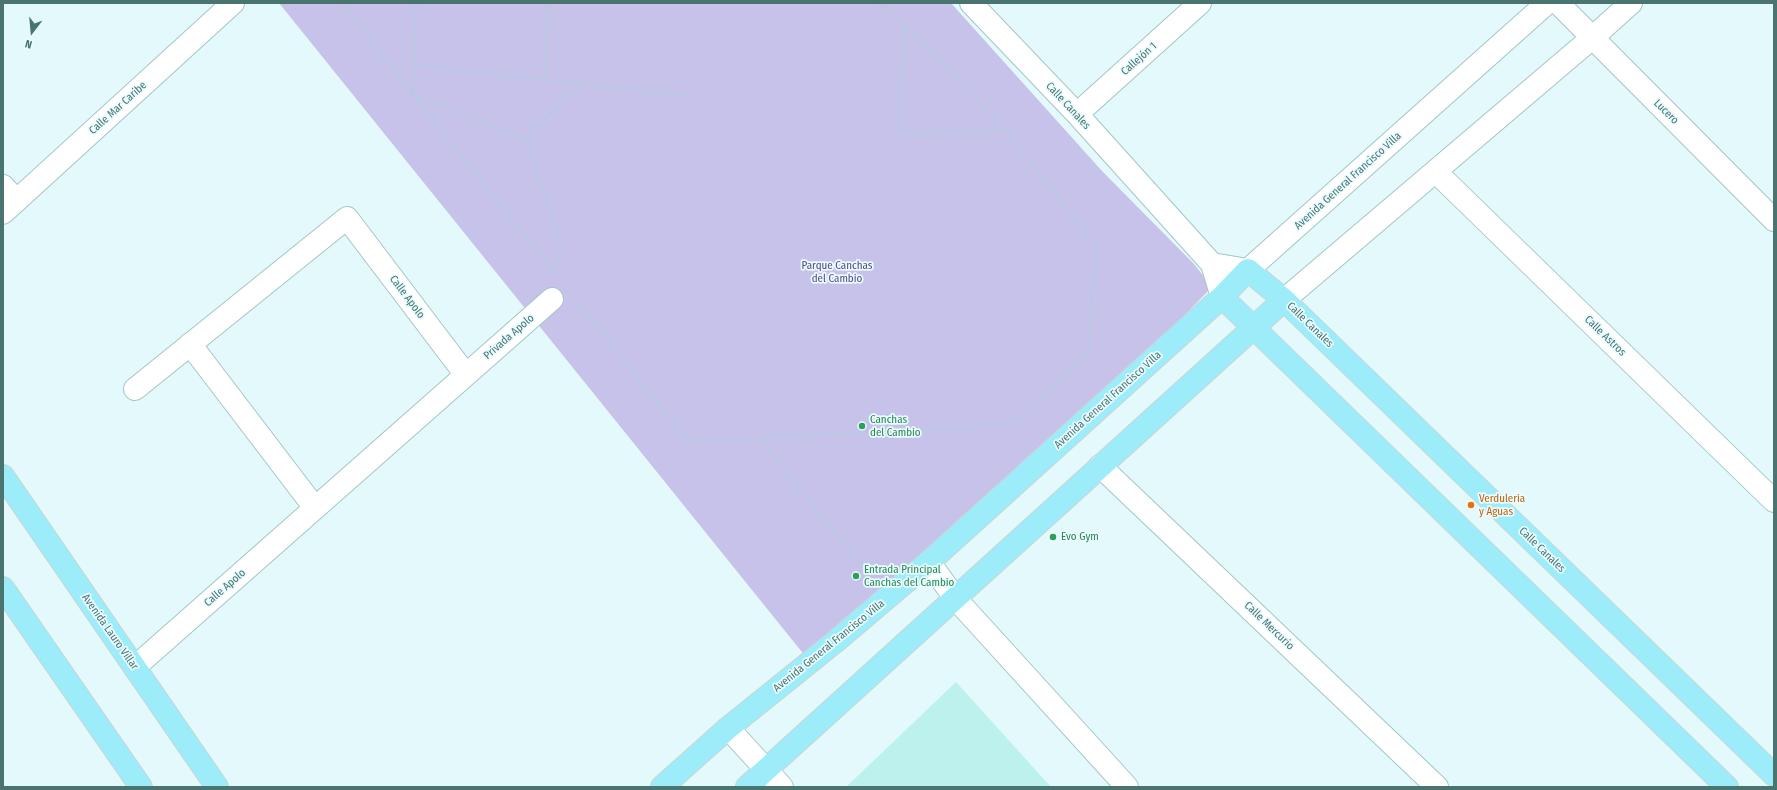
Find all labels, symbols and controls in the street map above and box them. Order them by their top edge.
north arrow [12,12,52,52]
text: N [24,37,34,51]
street label: Callejón 1 [1119,40,1159,78]
street label: Calle Mar Caribe [86,79,150,137]
street label: Calle Canales [1043,80,1093,132]
street label: Lucero [1651,97,1681,127]
street label: Avenida General Francisco Villa [1292,129,1404,233]
park label: Parque Canchas del Cambio [802,259,872,285]
street label: Calle Apolo [387,273,427,321]
street label: Calle Canales [1284,300,1336,350]
street label: Privada Apolo [481,312,537,362]
street label: Calle Astros [1581,313,1629,359]
street label: Avenida General Francisco Villa [1052,348,1164,452]
place label: Canchas del Cambio [870,413,921,439]
marker: Canchas del Cambio [857,421,867,431]
place label: Verduleria y Aguas [1479,492,1525,518]
marker: Verduleria y Aguas [1466,500,1476,510]
street label: Calle Canales [1516,525,1568,575]
place label: Evo Gym [1061,530,1099,544]
marker: Evo Gym [1048,532,1058,542]
place label: Entrada Principal Canchas del Cambio [864,563,954,589]
street label: Calle Apolo [202,566,248,610]
marker: Entrada Principal Canchas del Cambio [851,571,861,581]
street label: Avenida Lauro Villar [79,591,141,673]
street label: Avenida General Francisco Villa [771,597,887,695]
street label: Calle Mercurio [1241,599,1297,653]

